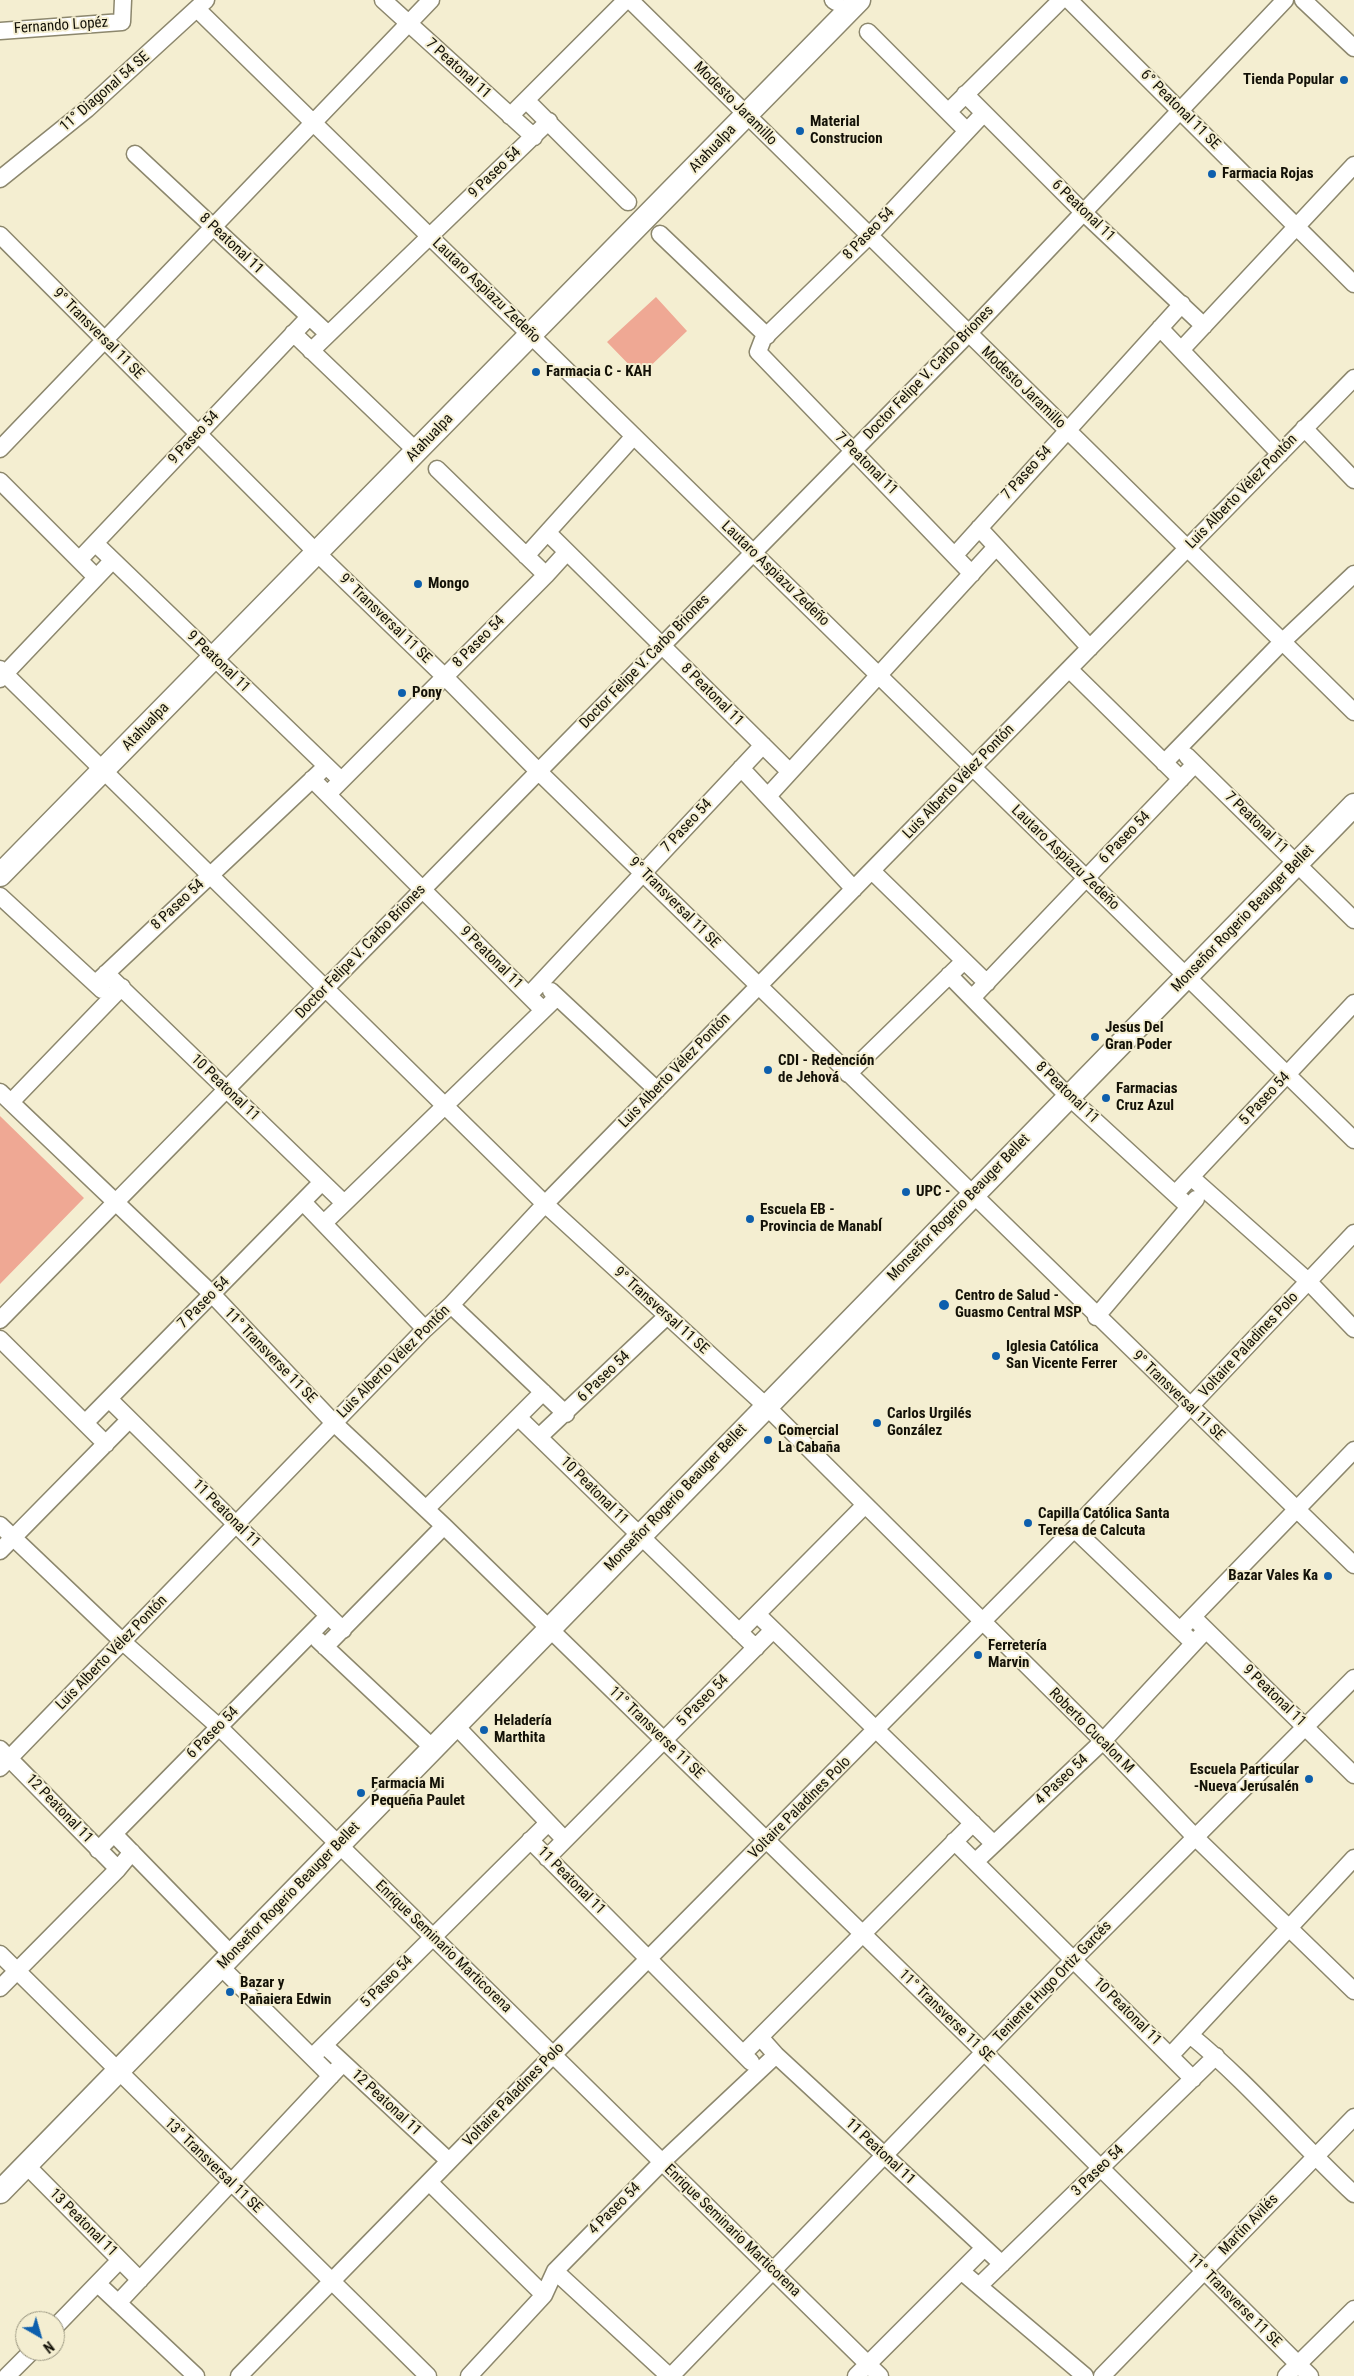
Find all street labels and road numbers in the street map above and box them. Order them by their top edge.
street label: Fernando Lopéz [13,14,109,38]
street label: 7 Peatonal 11 [422,35,494,103]
street label: 11° Diagonal 54 SE [57,48,153,136]
street label: Modesto Jaramillo [690,59,780,149]
street label: 6° Peatonal 11 SE [1136,66,1224,154]
street label: Atahualpa [686,121,740,177]
street label: 9 Paseo 54 [465,144,525,202]
street label: 6 Peatonal 11 [1048,176,1118,246]
street label: 8 Paseo 54 [840,204,898,264]
street label: 8 Peatonal 11 [195,210,267,278]
street label: Lautaro Aspiazu Zedeño [428,235,544,347]
street label: 9° Transversal 11 SE [49,285,147,383]
street label: Doctor Felipe V. Carbo Briones [860,302,998,444]
street label: Modesto Jaramillo [977,343,1069,433]
street label: 9 Paseo 54 [165,408,223,468]
street label: Atahualpa [403,410,457,466]
street label: 7 Peatonal 11 [831,429,901,499]
street label: Luis Alberto Vélez Pontón [1183,431,1301,553]
street label: 7 Paseo 54 [998,442,1056,504]
street label: Lautaro Aspiazu Zedeño [717,518,833,630]
street label: 9° Transversal 11 SE [335,570,435,668]
street label: Doctor Felipe V. Carbo Briones [576,591,714,733]
street label: 8 Paseo 54 [449,612,509,672]
street label: 9 Peatonal 11 [183,627,253,697]
street label: 8 Peatonal 11 [677,660,747,730]
street label: Atahualpa [119,699,173,755]
street label: Luis Alberto Vélez Pontón [900,721,1018,843]
street label: 7 Peatonal 11 [1221,788,1291,858]
street label: 7 Paseo 54 [658,796,716,856]
street label: Lautaro Aspiazu Zedeño [1007,802,1123,914]
street label: 6 Paseo 54 [1096,808,1154,868]
street label: Monseñor Rogerio Beauger Bellet [1168,842,1318,996]
street label: 9° Transversal 11 SE [625,854,723,952]
street label: 8 Paseo 54 [148,876,208,934]
street label: Doctor Felipe V. Carbo Briones [292,881,430,1023]
street label: 9 Peatonal 11 [456,923,526,993]
street label: Luis Alberto Vélez Pontón [616,1010,734,1132]
street label: 10 Peatonal 11 [187,1051,263,1125]
street label: 8 Peatonal 11 [1032,1058,1102,1128]
street label: 5 Paseo 54 [1236,1069,1294,1129]
street label: Monseñor Rogerio Beauger Bellet [884,1131,1034,1285]
street label: 9° Transversal 11 SE [610,1264,712,1358]
street label: 7 Paseo 54 [174,1273,234,1333]
street label: Voltaire Paladines Polo [1196,1289,1302,1401]
street label: Luis Alberto Vélez Pontón [334,1302,454,1422]
street label: 11° Transverse 11 SE [220,1305,320,1407]
street label: 9° Transversal 11 SE [1128,1347,1228,1445]
street label: 6 Paseo 54 [574,1348,634,1406]
street label: Monseñor Rogerio Beauger Bellet [601,1421,751,1575]
street label: 10 Peatonal 11 [556,1453,632,1529]
street label: 11 Peatonal 11 [188,1476,264,1552]
street label: Luis Alberto Vélez Pontón [53,1592,171,1714]
street label: 9 Peatonal 11 [1239,1661,1309,1731]
street label: 5 Paseo 54 [673,1671,733,1731]
street label: 11° Transverse 11 SE [605,1683,707,1783]
street label: Roberto Cucalon M [1045,1685,1137,1777]
street label: 6 Paseo 54 [183,1703,243,1763]
street label: 4 Paseo 54 [1032,1751,1092,1809]
street label: Voltaire Paladines Polo [745,1753,855,1863]
street label: 12 Peatonal 11 [22,1771,96,1847]
street label: Monseñor Rogerio Beauger Bellet [214,1819,364,1973]
street label: 11 Peatonal 11 [533,1843,609,1919]
street label: Enrique Seminario Marticorena [371,1877,515,2017]
street label: Teniente Hugo Ortiz Garcés [990,1917,1116,2047]
street label: 5 Paseo 54 [357,1952,417,2012]
street label: 11° Transverse 11 SE [895,1966,997,2066]
street label: 10 Peatonal 11 [1089,1974,1165,2050]
street label: Voltaire Paladines Polo [460,2039,568,2151]
street label: 12 Peatonal 11 [347,2066,425,2140]
street label: 13° Transversal 11 SE [160,2115,266,2217]
street label: 11 Peatonal 11 [841,2115,919,2189]
street label: 3 Paseo 54 [1068,2142,1128,2200]
street label: Enrique Seminario Marticorena [660,2161,804,2301]
street label: 4 Paseo 54 [585,2179,645,2239]
street label: 13 Peatonal 11 [45,2185,121,2261]
street label: Martín Avilés [1216,2191,1282,2259]
street label: 11° Transverse 11 SE [1183,2250,1285,2352]

